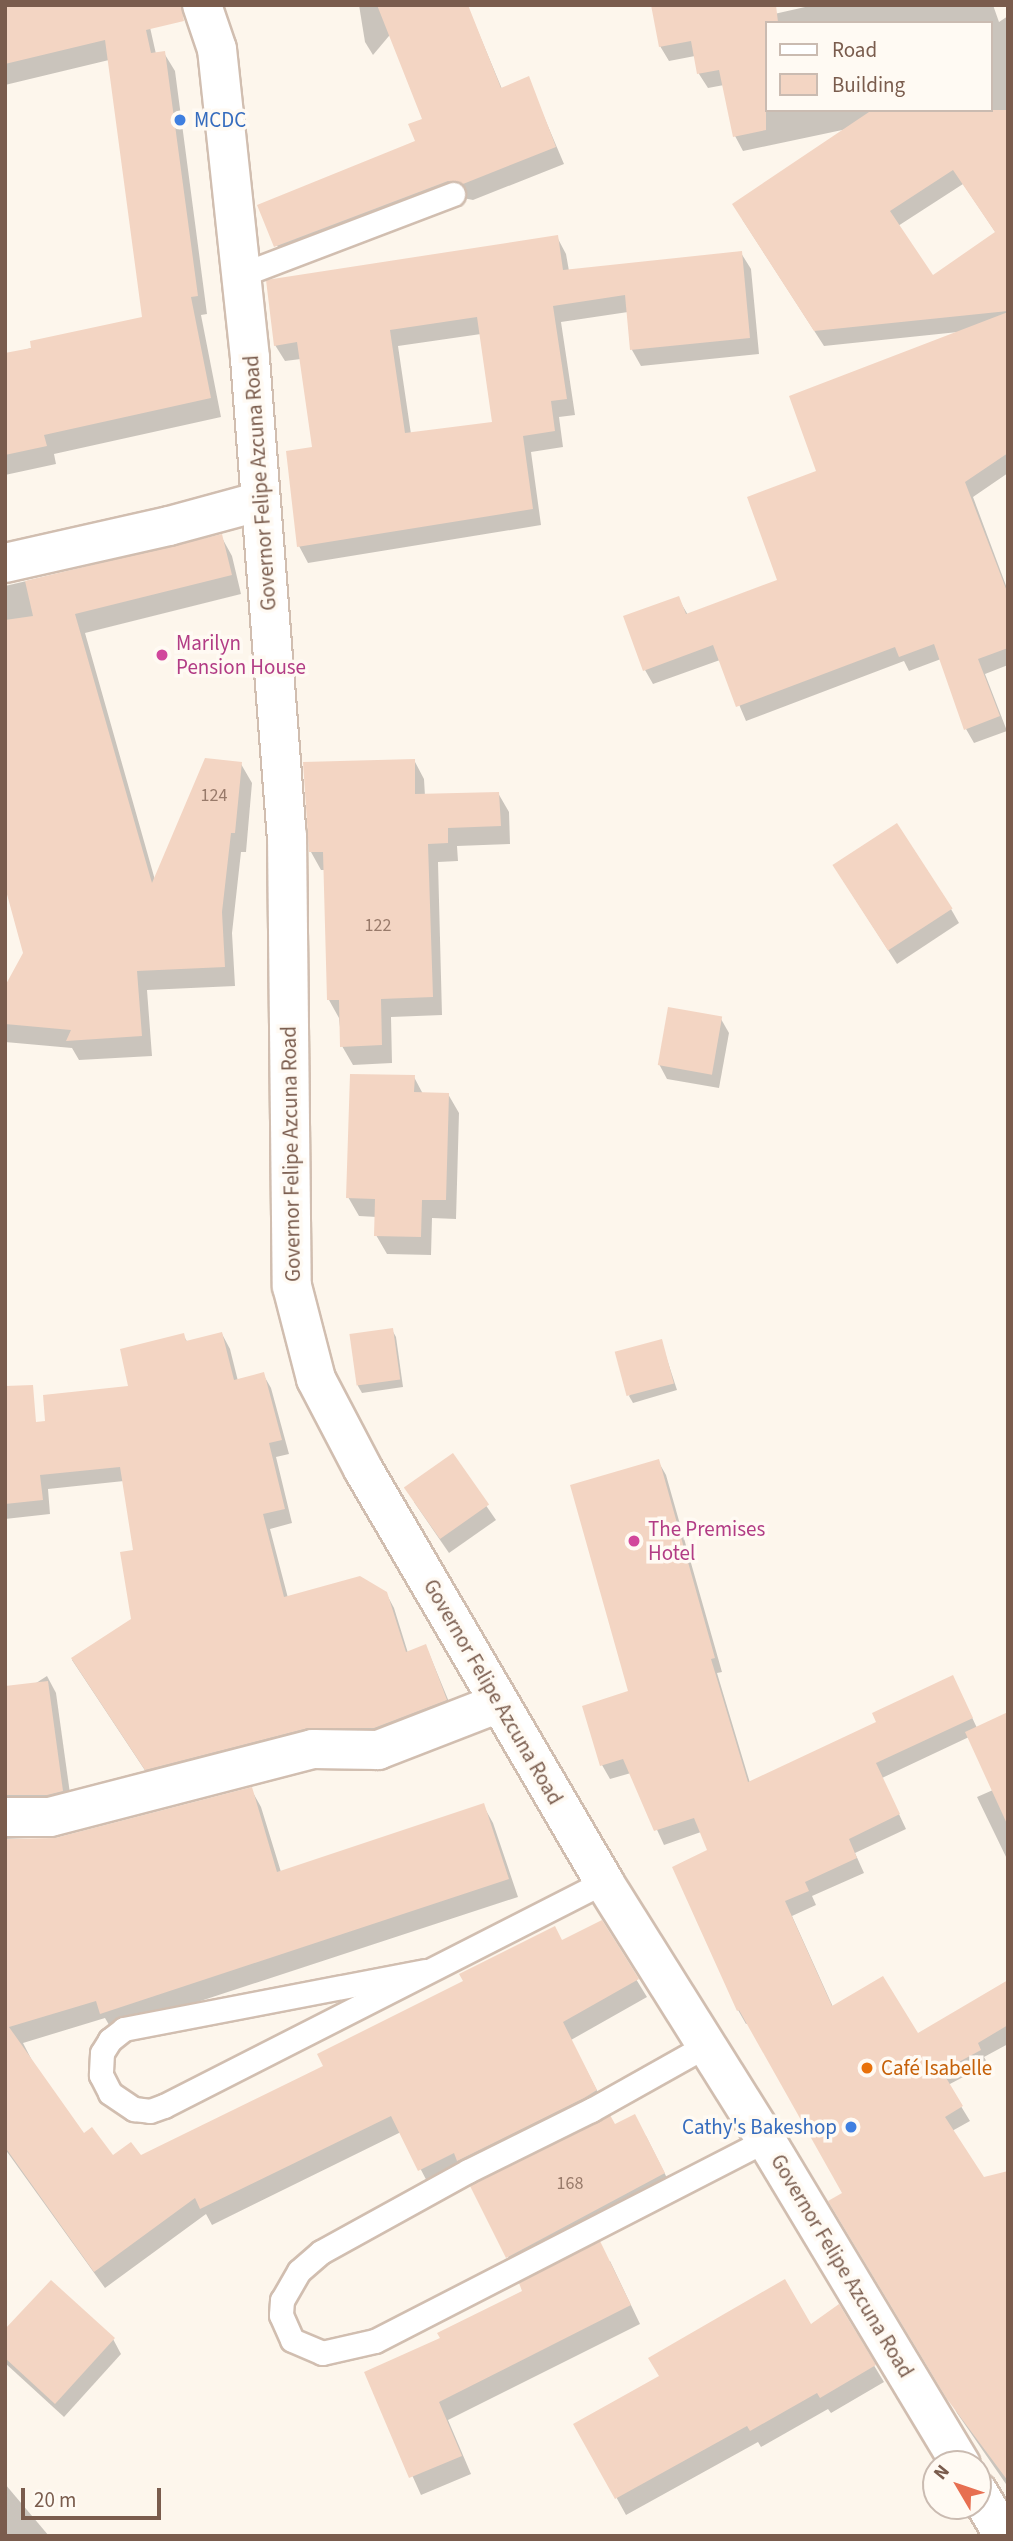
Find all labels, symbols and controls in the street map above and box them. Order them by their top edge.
legend [764,21,992,112]
text: Road [832,35,877,65]
text: Building [832,70,905,100]
place label: MCDC [194,107,246,133]
marker: MCDC [172,112,188,128]
street label: Governor Felipe Azcuna Road [239,355,281,611]
place label: Marilyn Pension House [176,630,306,680]
marker: Marilyn Pension House [154,647,170,663]
house number: 124 [201,785,227,807]
house number: 122 [365,915,391,937]
street label: Governor Felipe Azcuna Road [276,1026,306,1282]
place label: The Premises Hotel [648,1516,765,1566]
marker: The Premises Hotel [626,1533,642,1549]
street label: Governor Felipe Azcuna Road [418,1575,568,1809]
place label: Café Isabelle [881,2055,992,2081]
marker: Café Isabelle [859,2060,875,2076]
place label: Cathy's Bakeshop [682,2114,837,2140]
marker: Cathy's Bakeshop [843,2119,859,2135]
street label: Governor Felipe Azcuna Road [765,2150,919,2382]
house number: 168 [557,2173,583,2195]
north arrow [922,2450,992,2520]
text: N [927,2459,956,2486]
scale bar [24,2474,164,2518]
text: 20 m [34,2485,76,2515]

